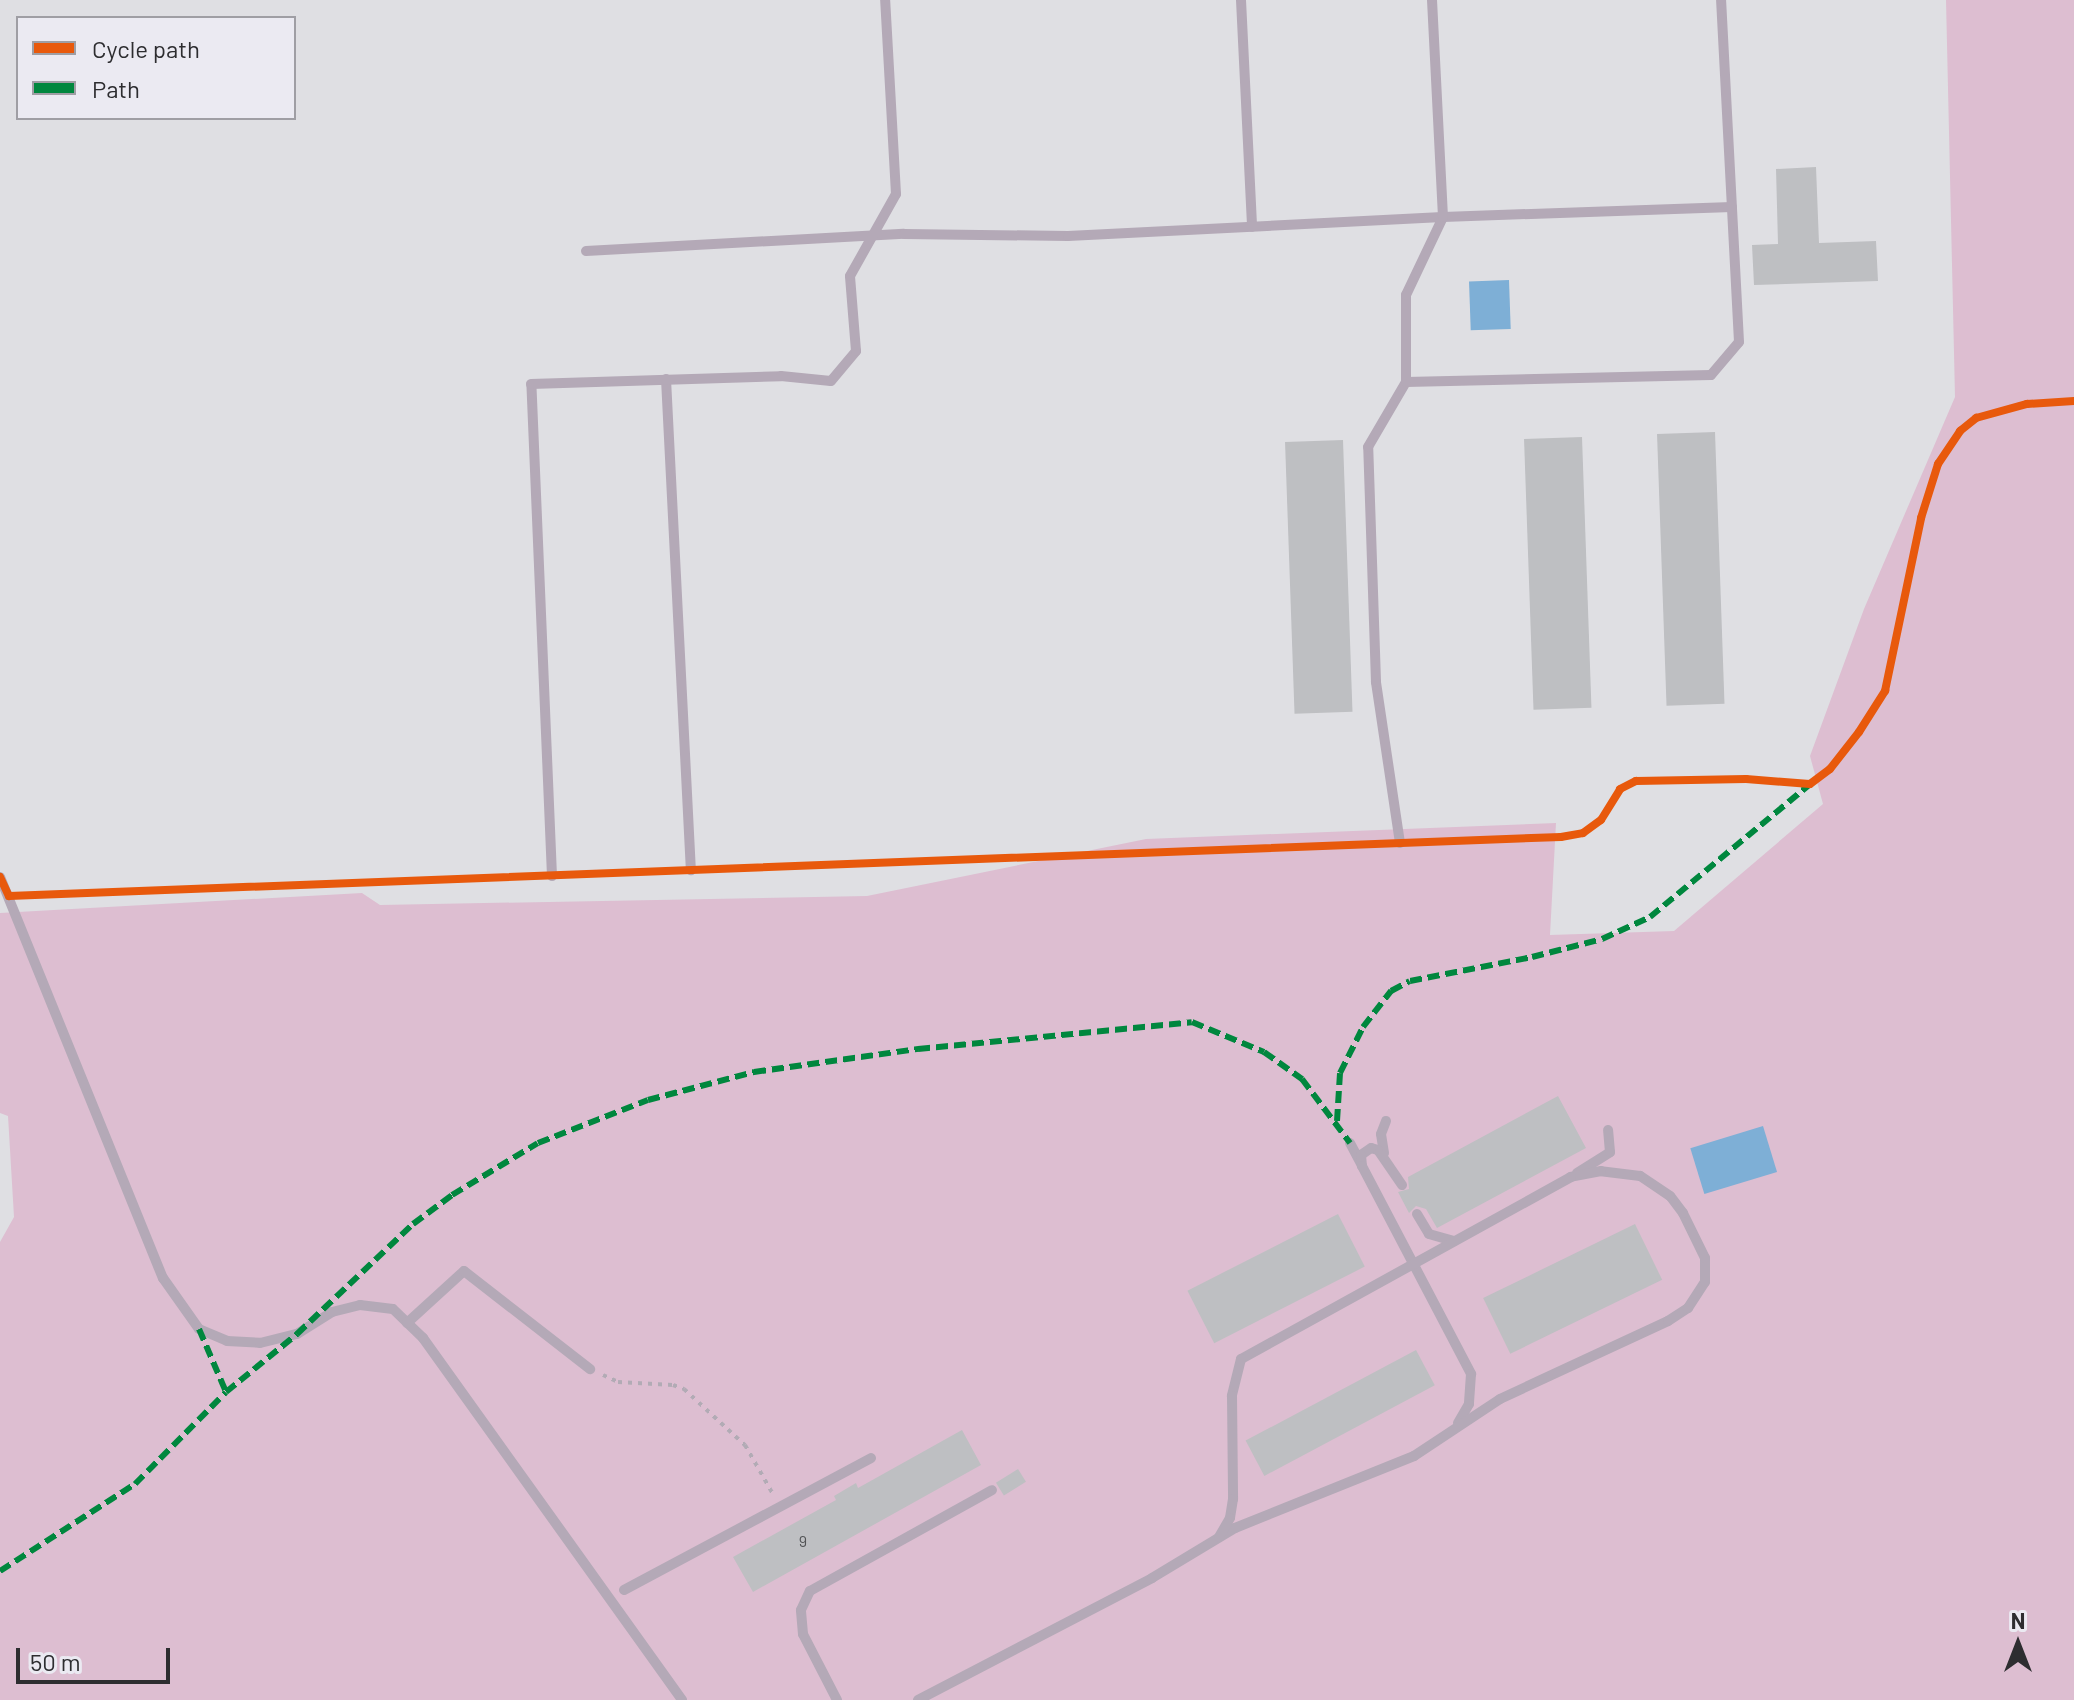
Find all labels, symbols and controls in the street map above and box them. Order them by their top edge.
legend [16,16,296,120]
text: Cycle path [92,34,200,63]
text: Path [92,74,140,103]
house number: 9 [799,1531,807,1551]
north arrow [1978,1604,2058,1684]
text: N [2011,1607,2025,1633]
scale bar [20,1632,174,1682]
text: 50 m [30,1647,81,1676]

